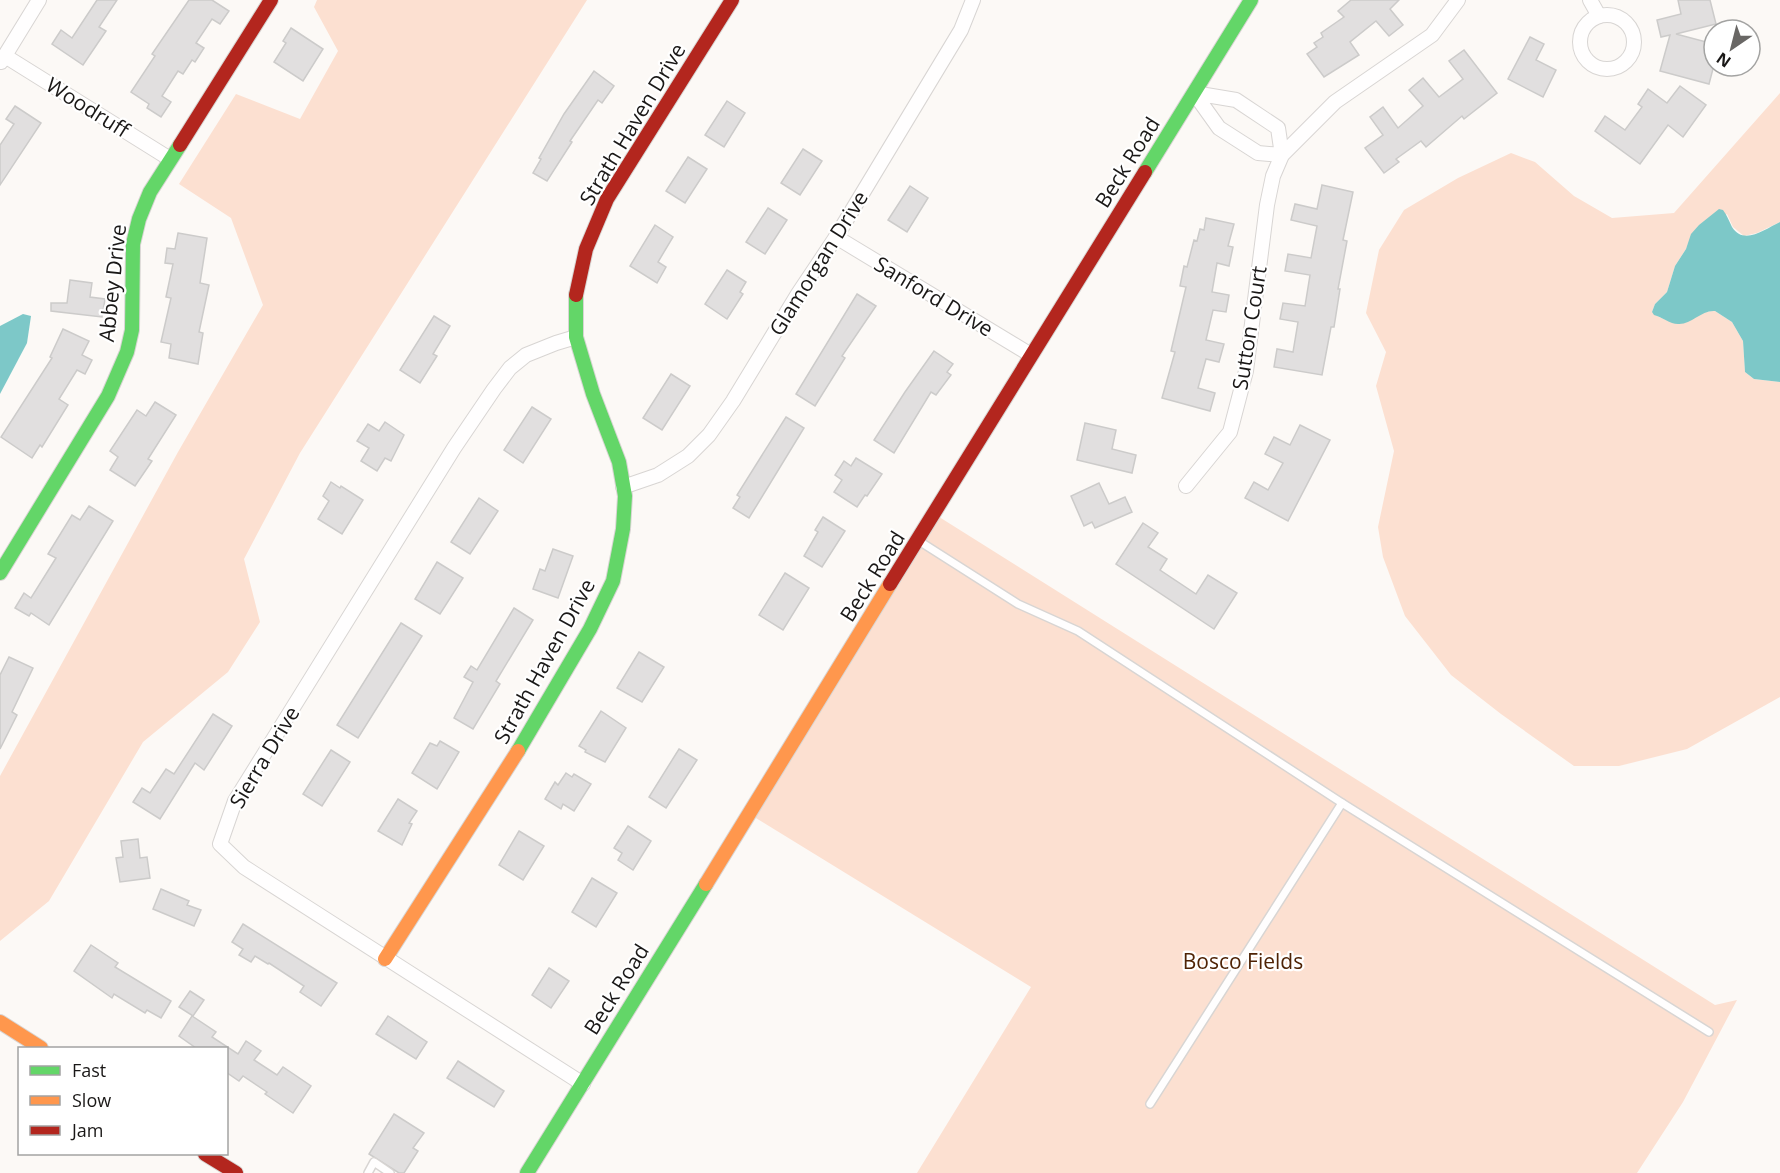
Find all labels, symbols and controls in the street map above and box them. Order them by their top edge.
north arrow [1702,18,1762,78]
street label: Strath Haven Drive [573,38,691,210]
text: N [1712,48,1735,73]
street label: Woodruff [41,70,136,145]
street label: Beck Road [1088,111,1166,213]
street label: Glamorgan Drive [762,185,874,341]
street label: Abbey Drive [92,223,132,343]
street label: Sanford Drive [869,249,999,343]
street label: Sutton Court [1225,264,1273,392]
street label: Beck Road [833,525,911,627]
street label: Strath Haven Drive [487,574,601,748]
street label: Sierra Drive [223,701,305,813]
street label: Beck Road [577,938,655,1040]
park label: Bosco Fields [1183,947,1303,975]
legend [18,1047,228,1155]
text: Fast [72,1058,106,1082]
text: Slow [72,1088,111,1112]
text: Jam [70,1118,104,1142]

